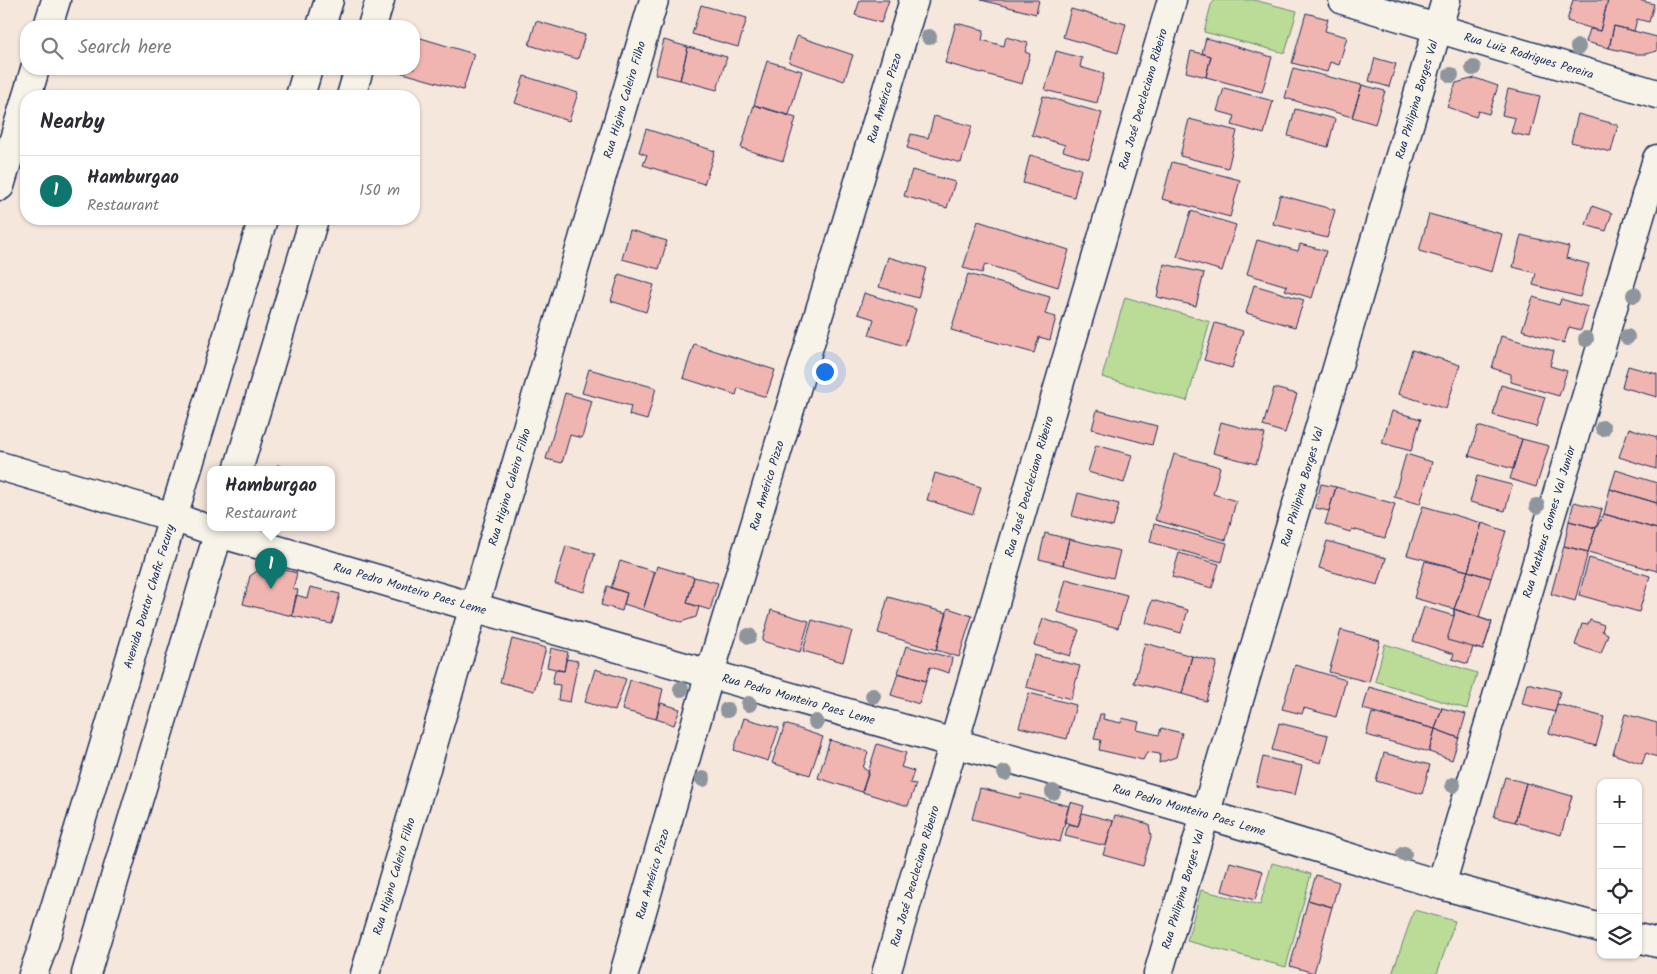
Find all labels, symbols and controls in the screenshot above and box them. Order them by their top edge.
search box [20,20,420,75]
street label: Rua José Deocleciano Ribeiro [1114,26,1173,172]
street label: Rua Luiz Rodrigues Pereira [1462,28,1596,85]
text: Search here [78,33,172,63]
icon: search [38,34,66,62]
street label: Rua Philipina Borges Val [1390,38,1444,161]
street label: Rua Higino Caleiro Filho [598,39,651,161]
street label: Rua Américo Pizzo [862,51,907,145]
text: Nearby [40,106,105,139]
text: Hamburgao [87,163,179,193]
text: 1 [54,178,58,203]
text: 150 m [359,178,400,203]
text: Restaurant [87,193,159,218]
your location [812,359,838,385]
street label: Rua José Deocleciano Ribeiro [1000,414,1059,560]
street label: Rua Philipina Borges Val [1276,425,1329,549]
street label: Rua Higino Caleiro Filho [484,426,536,548]
street label: Rua Américo Pizzo [745,438,790,533]
street label: Rua Matheus Gomes Val Junior [1518,442,1582,600]
popup [207,466,335,531]
text: Hamburgao [225,471,317,501]
text: Restaurant [225,501,297,526]
street label: Avenida Doutor Chafic Facury [119,522,180,671]
pin: 1 [255,548,287,589]
street label: Rua Pedro Monteiro Paes Leme [331,558,489,620]
street label: Rua Pedro Monteiro Paes Leme [720,669,878,730]
street label: Rua Pedro Monteiro Paes Leme [1110,779,1268,842]
map controls [1597,779,1642,959]
button: + [1597,779,1642,824]
street label: Rua José Deocleciano Ribeiro [886,803,945,949]
street label: Rua Higino Caleiro Filho [368,815,421,937]
button: − [1597,824,1642,869]
street label: Rua Américo Pizzo [631,827,675,922]
street label: Rua Philipina Borges Val [1157,828,1210,952]
button: locate [1597,869,1642,914]
button: layers [1597,914,1642,959]

